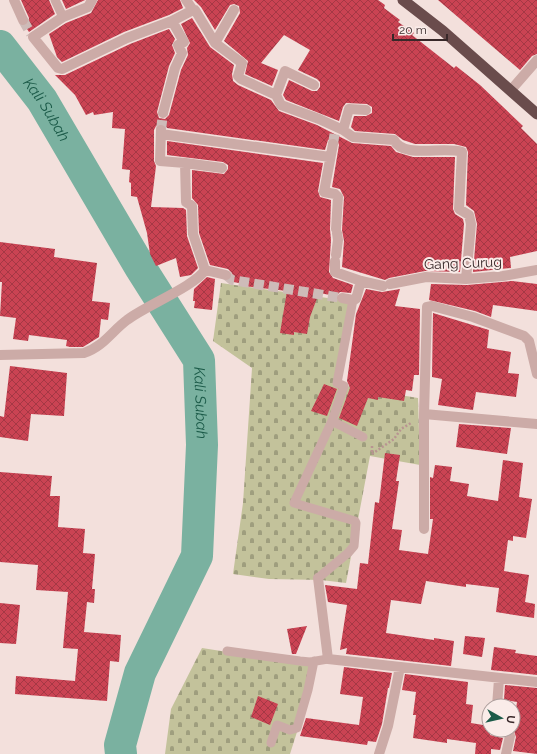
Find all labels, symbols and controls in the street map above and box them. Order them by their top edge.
scale bar [393,16,447,42]
text: 20 m [399,23,427,37]
water label: Kali Subah [19,74,73,145]
street label: Gang Curug [424,254,502,272]
water label: Kali Subah [190,366,211,439]
north arrow [481,698,521,738]
text: U [503,714,517,724]

